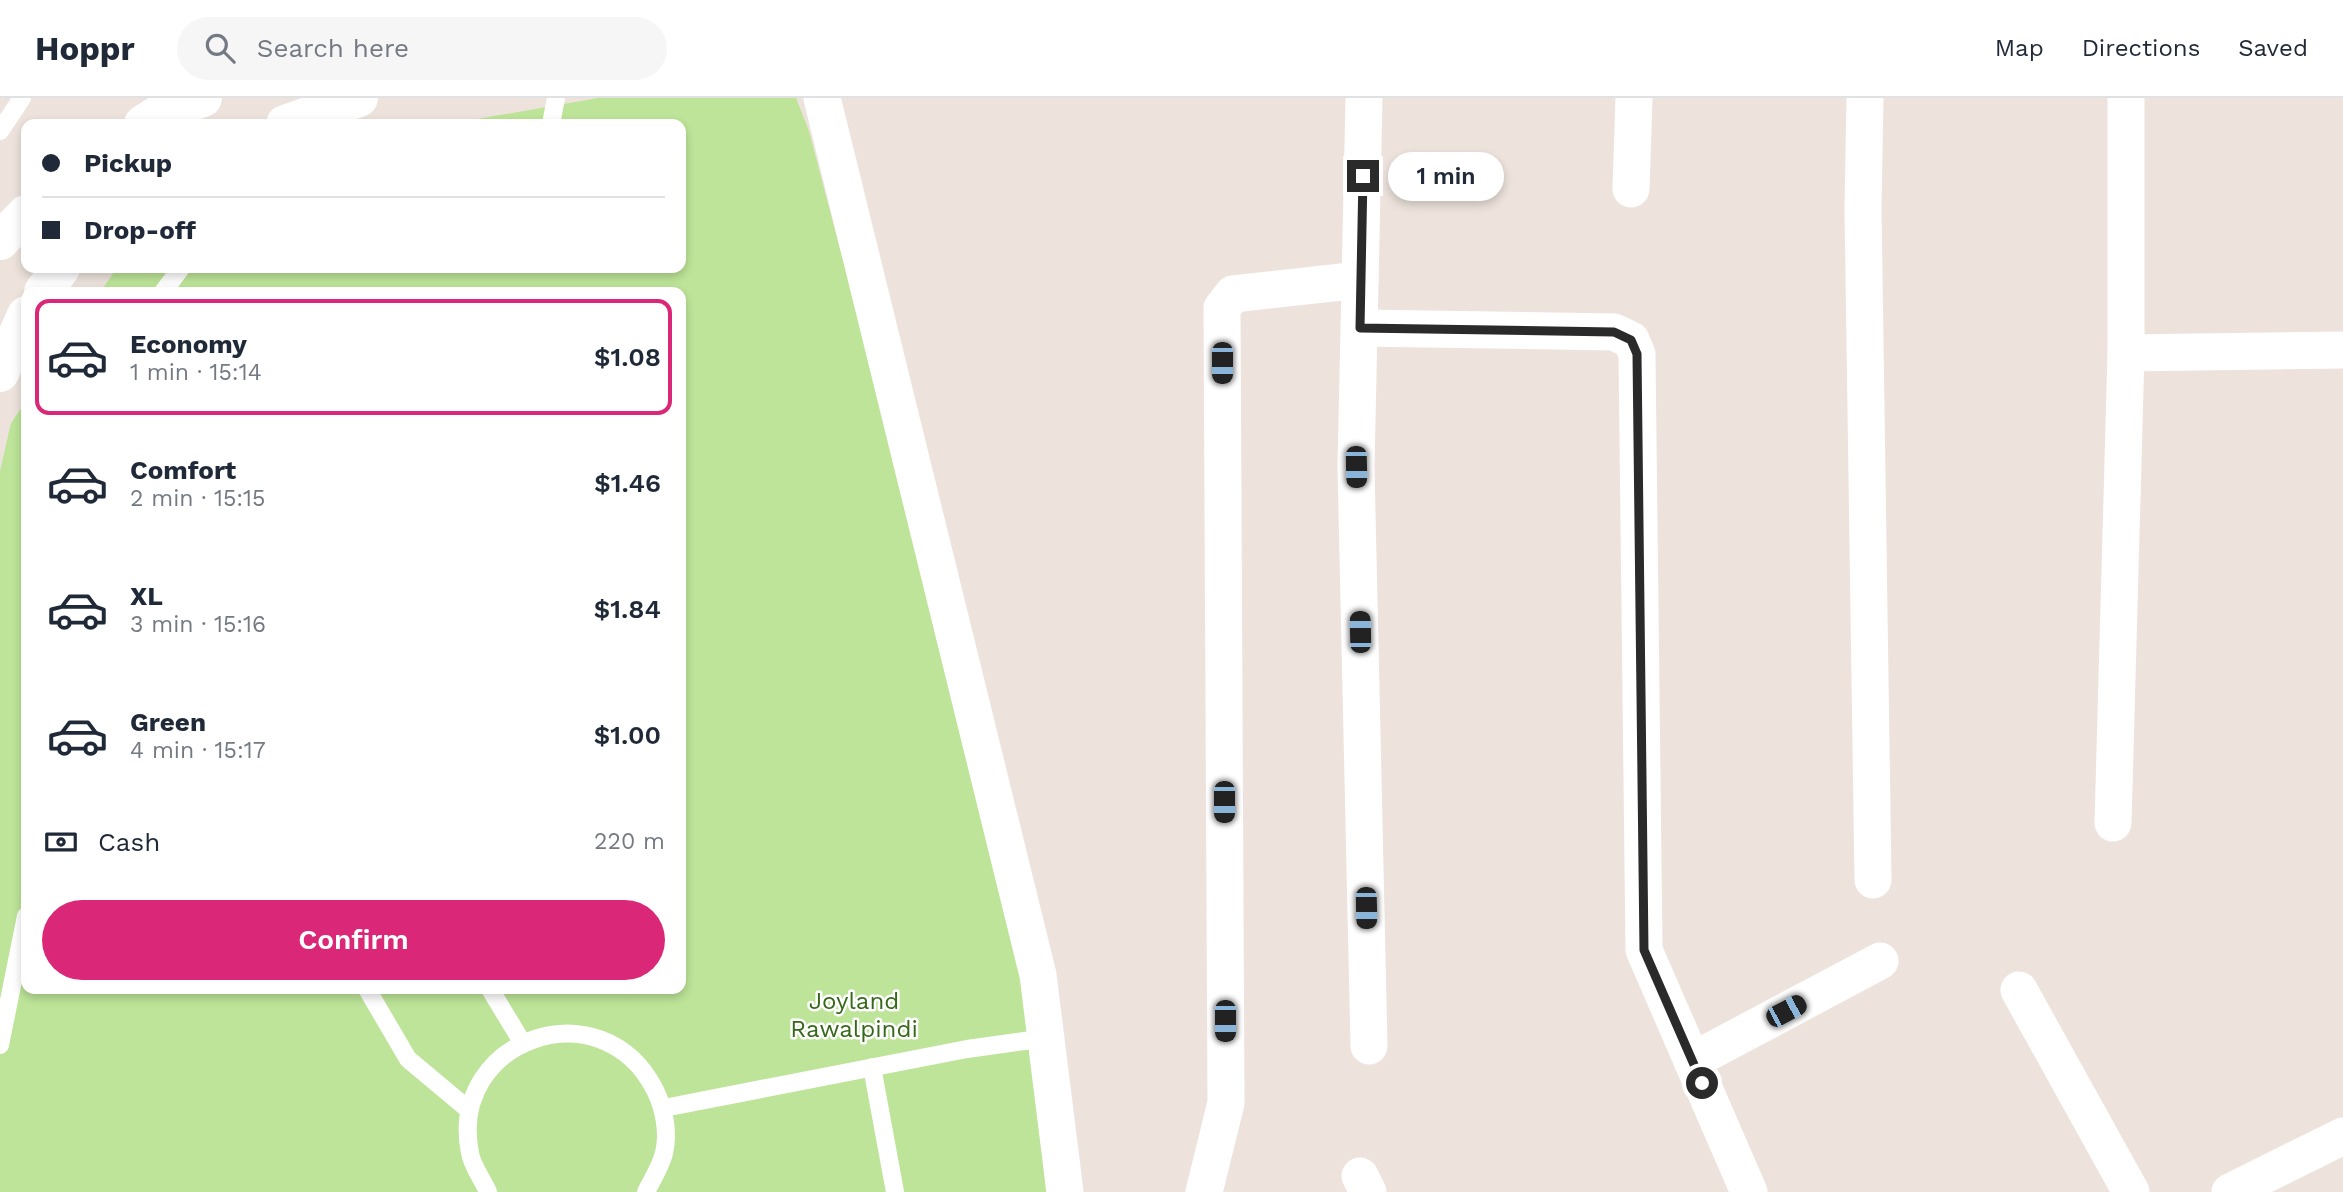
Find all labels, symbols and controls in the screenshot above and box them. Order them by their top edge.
search box [177,17,667,80]
text: Hoppr [35,29,135,68]
icon: search [201,29,239,67]
text: Search here [257,33,409,63]
text: Map [1995,34,2044,62]
text: Directions [2082,34,2200,62]
text: Saved [2238,34,2308,62]
text: Pickup [84,148,172,178]
callout: 1 min [1388,152,1503,200]
route end [1347,160,1379,192]
text: 1 min [1416,163,1476,190]
text: Drop-off [84,215,196,245]
icon: car [46,326,109,389]
text: Economy [130,329,247,359]
text: $1.08 [594,342,661,372]
car [1212,342,1233,384]
text: 1 min · 15:14 [130,359,262,386]
car [1346,446,1367,488]
icon: car [46,452,109,515]
text: Comfort [130,455,236,485]
text: $1.46 [594,468,661,498]
text: 2 min · 15:15 [130,485,265,512]
icon: car [46,578,109,641]
text: XL [130,581,163,611]
text: $1.84 [594,594,661,624]
text: 3 min · 15:16 [130,611,266,638]
car [1350,611,1371,653]
icon: car [46,704,109,767]
text: Green [130,707,206,737]
text: $1.00 [594,720,661,750]
text: 4 min · 15:17 [130,737,266,764]
car [1214,781,1235,823]
icon: cash [42,823,80,861]
text: Cash [98,827,160,857]
text: 220 m [594,828,665,855]
car [1356,887,1377,929]
button: Confirm [42,900,665,980]
park label: Joyland Rawalpindi [790,987,918,1043]
car [1763,992,1810,1030]
car [1215,1000,1236,1042]
route start [1686,1067,1718,1099]

